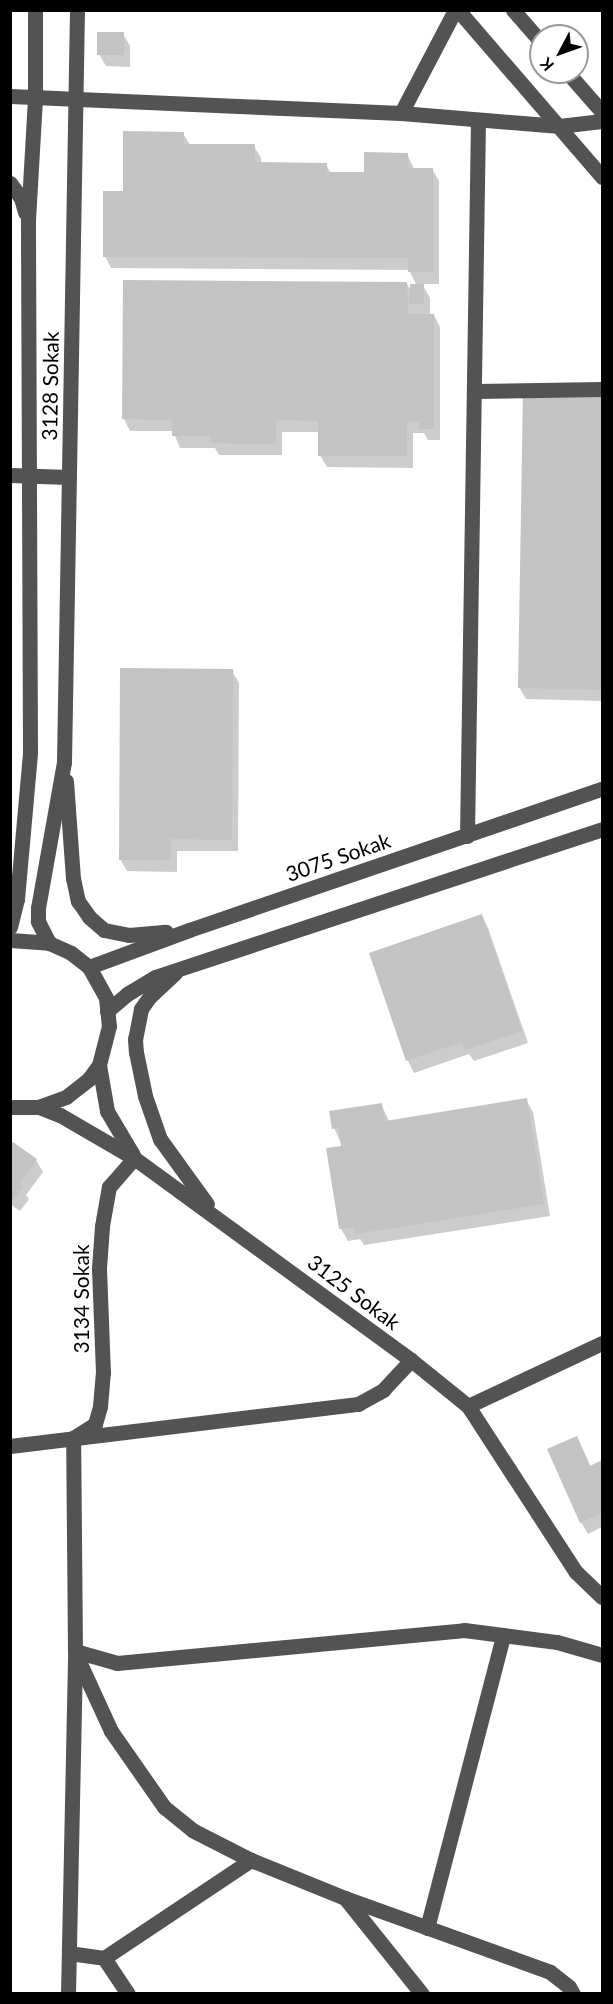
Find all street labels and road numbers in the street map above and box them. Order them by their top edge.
street label: 3128 Sokak [36,331,64,441]
street label: 3075 Sokak [282,827,394,887]
street label: 3134 Sokak [68,1244,94,1354]
street label: 3125 Sokak [303,1249,405,1335]

